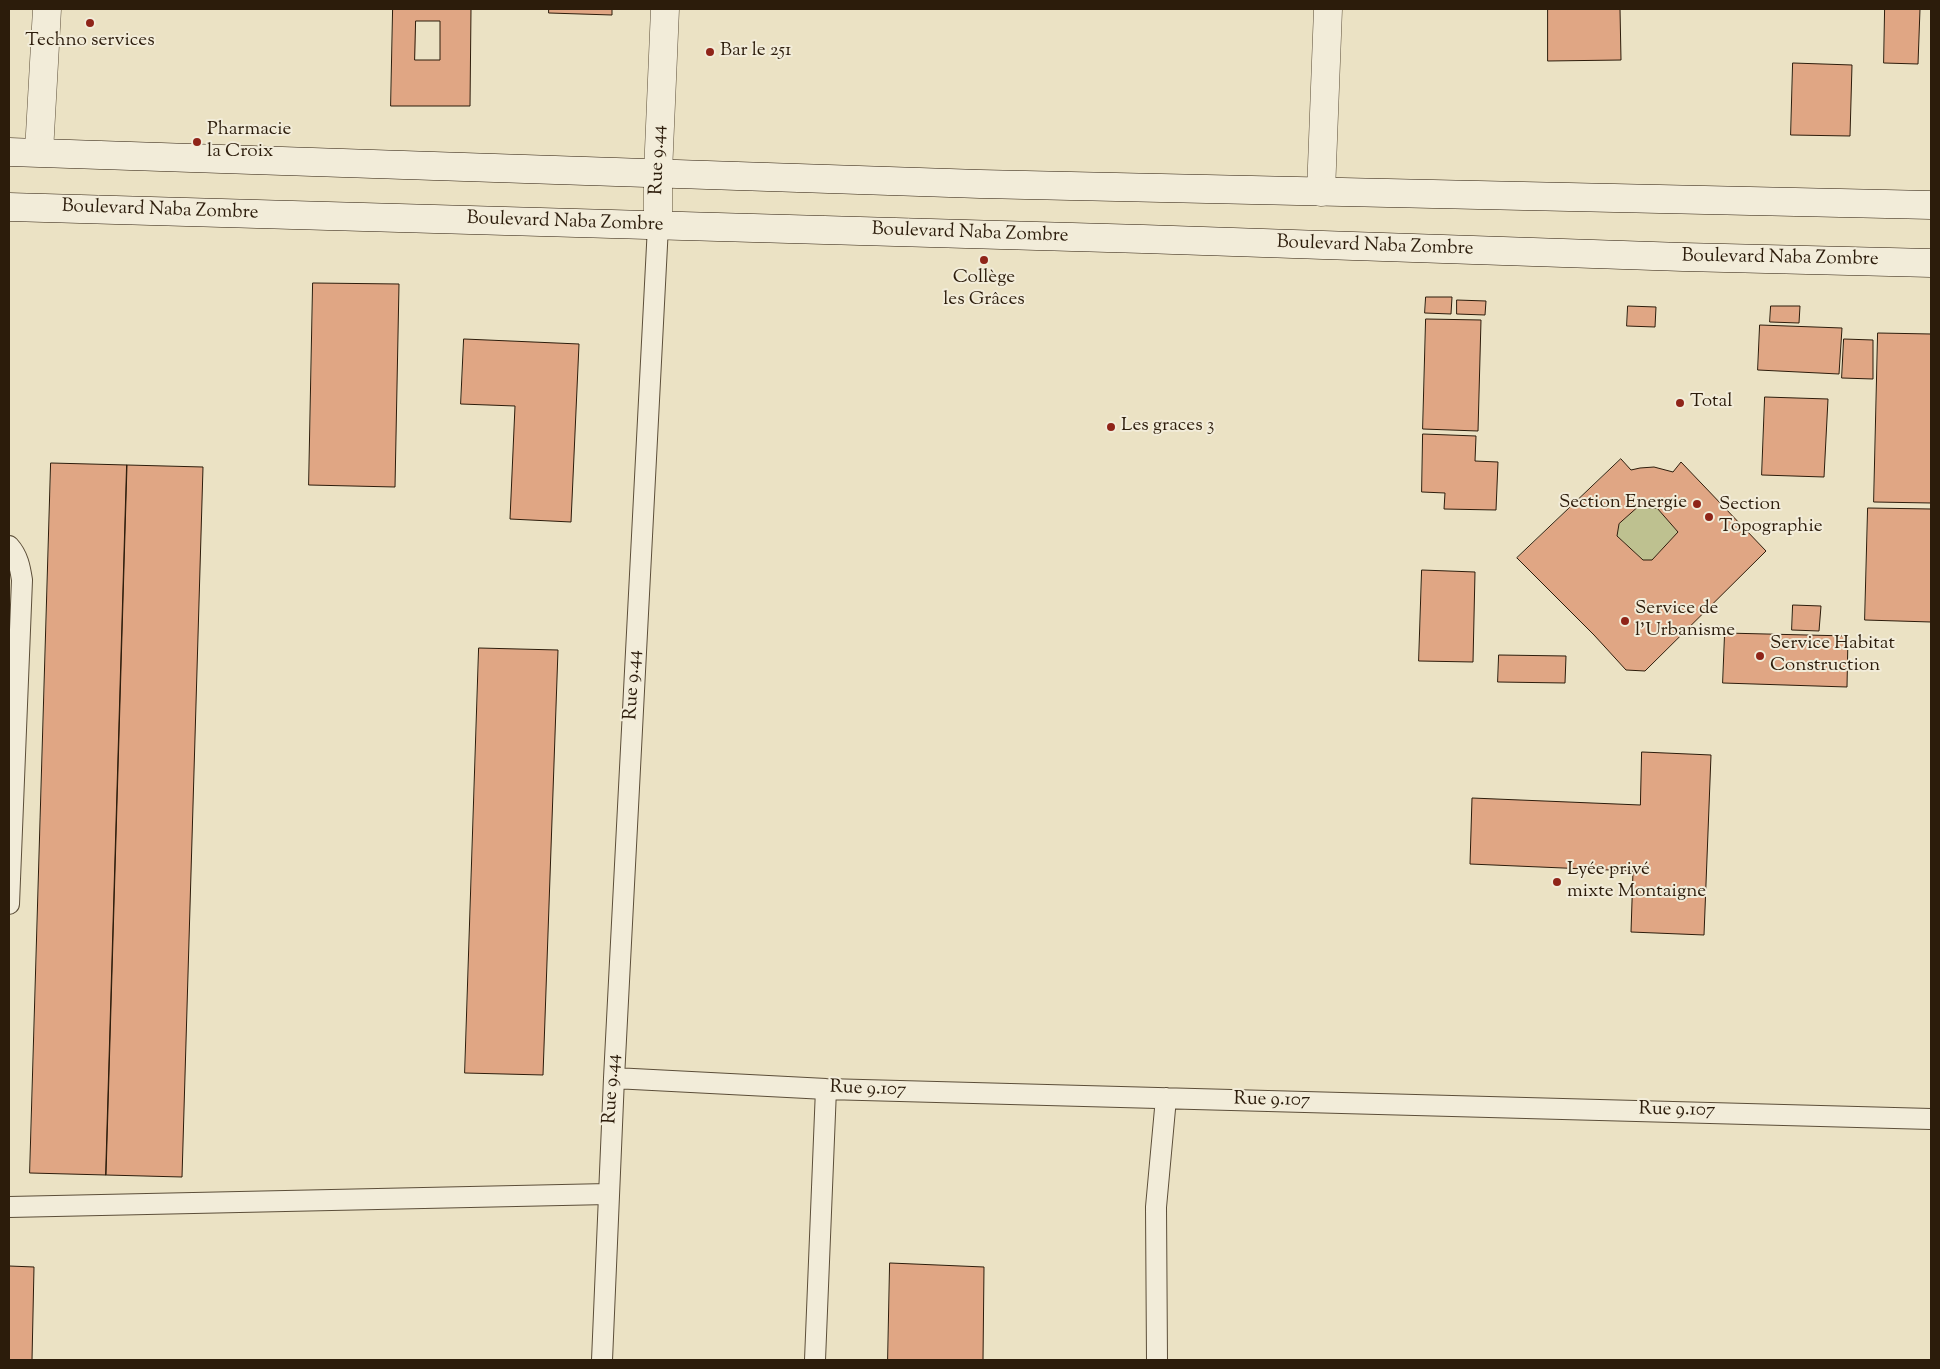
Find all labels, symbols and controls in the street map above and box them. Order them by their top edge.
marker: Techno services [84,17,96,29]
place label: Techno services [25,31,155,53]
place label: Bar le 251 [720,41,791,63]
marker: Bar le 251 [704,46,716,58]
place label: Pharmacie la Croix [207,120,291,164]
street label: Rue 9.44 [646,125,672,195]
marker: Pharmacie la Croix [191,136,203,148]
street label: Boulevard Naba Zombre [61,196,259,226]
street label: Boulevard Naba Zombre [466,208,664,238]
street label: Boulevard Naba Zombre [871,219,1069,249]
street label: Boulevard Naba Zombre [1276,232,1474,262]
street label: Boulevard Naba Zombre [1681,246,1879,272]
marker: Collège les Grâces [978,254,990,266]
place label: Collège les Grâces [943,268,1025,312]
place label: Total [1690,392,1733,414]
marker: Total [1674,397,1686,409]
place label: Les graces 3 [1121,416,1214,438]
marker: Les graces 3 [1105,421,1117,433]
place label: Section Energie [1559,493,1687,515]
place label: Section Topographie [1719,495,1823,539]
marker: Section Energie [1691,498,1703,510]
marker: Section Topographie [1703,511,1715,523]
place label: Service de l'Urbanisme [1635,599,1735,643]
marker: Service de l'Urbanisme [1619,615,1631,627]
place label: Service Habitat Construction [1770,634,1895,678]
street label: Rue 9.44 [621,649,647,721]
marker: Service Habitat Construction [1754,650,1766,662]
place label: Lyée privé mixte Montaigne [1567,860,1706,904]
marker: Lyée privé mixte Montaigne [1551,876,1563,888]
street label: Rue 9.44 [600,1053,626,1125]
street label: Rue 9.107 [829,1077,907,1103]
street label: Rue 9.107 [1233,1089,1311,1113]
street label: Rue 9.107 [1638,1099,1716,1123]

